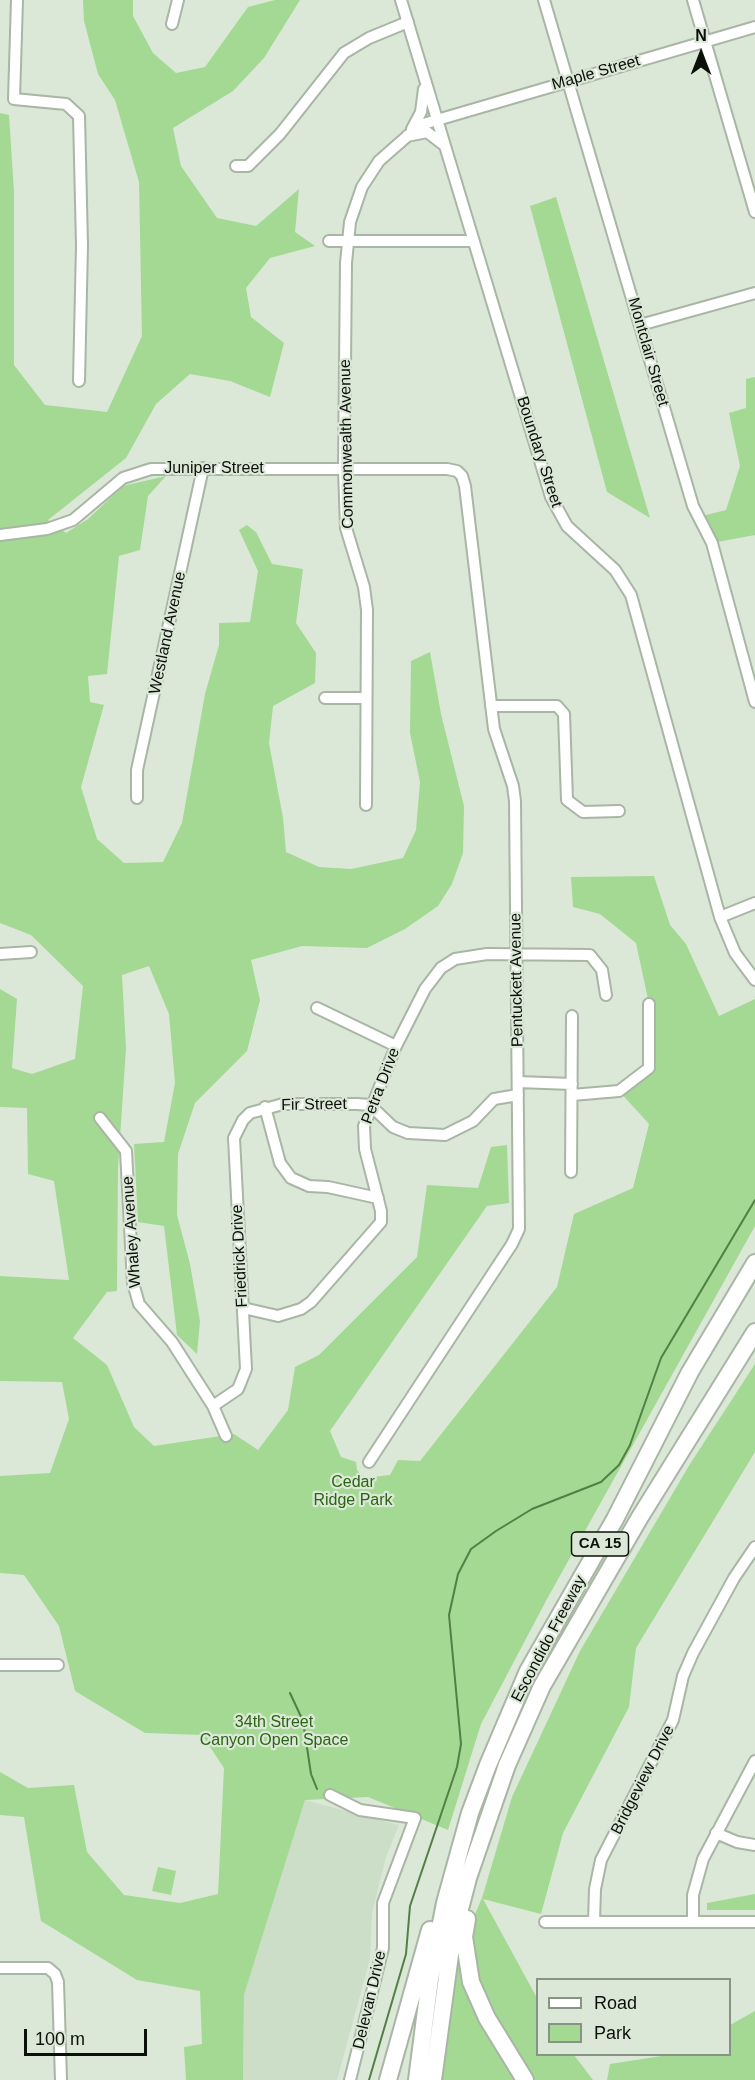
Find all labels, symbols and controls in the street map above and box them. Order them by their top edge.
north arrow [671,24,731,84]
text: N [695,27,707,44]
street label: Maple Street [550,51,642,95]
street label: Montclair Street [623,296,673,408]
street label: Commonwealth Avenue [336,359,358,529]
street label: Boundary Street [512,394,566,510]
street label: Juniper Street [164,459,264,479]
street label: Westland Avenue [146,570,190,696]
street label: Pentuckett Avenue [506,913,528,1047]
street label: Petra Drive [358,1045,404,1127]
street label: Fir Street [281,1095,347,1115]
street label: Whaley Avenue [119,1176,145,1288]
street label: Friedrick Drive [228,1204,252,1308]
park label: Cedar Ridge Park [313,1473,393,1511]
road number: CA 15 [572,1532,628,1556]
street label: Escondido Freeway [508,1572,590,1706]
park label: 34th Street Canyon Open Space [200,1713,348,1751]
street label: Bridgeview Drive [607,1722,679,1838]
street label: Delevan Drive [349,1949,391,2051]
legend [536,1978,731,2056]
text: Road [594,1993,637,2013]
scale bar [27,2017,150,2055]
text: Park [594,2023,631,2043]
text: 100 m [35,2029,85,2049]

